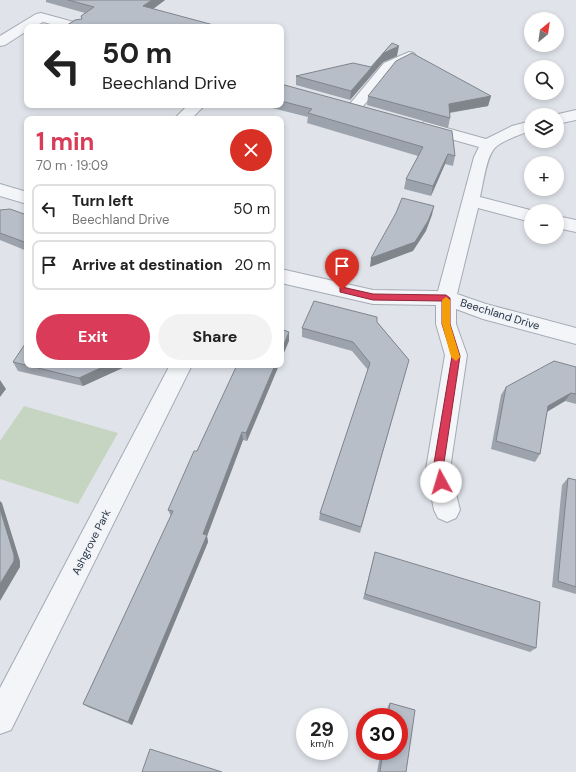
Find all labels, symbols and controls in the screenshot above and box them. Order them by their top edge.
north arrow [524,12,564,52]
map controls [524,12,564,244]
text: 50 m [102,35,172,72]
icon: left [36,40,88,92]
button: search [524,60,564,100]
text: Beechland Drive [102,71,237,95]
button: layers [524,108,564,148]
text: 1 min [36,126,94,157]
button: close [230,129,272,171]
button: + [524,156,564,196]
text: 70 m · 19:09 [36,157,108,174]
text: Turn left [72,191,133,211]
icon: left [38,198,60,220]
text: 50 m [233,199,270,219]
button: − [524,204,564,244]
text: Beechland Drive [72,211,169,228]
pin [325,249,359,290]
icon: arrive [38,254,60,276]
text: Arrive at destination [72,255,223,275]
text: 20 m [235,255,271,275]
icon: arrive [331,255,353,277]
street label: Beechland Drive [459,295,541,333]
button: Exit [36,314,150,360]
button: Share [158,314,272,360]
position arrow [420,461,462,503]
street label: Ashgrove Park [68,506,114,577]
speed limit sign: 30 [356,708,408,760]
text: 29 [310,716,334,742]
text: km/h [310,737,334,750]

